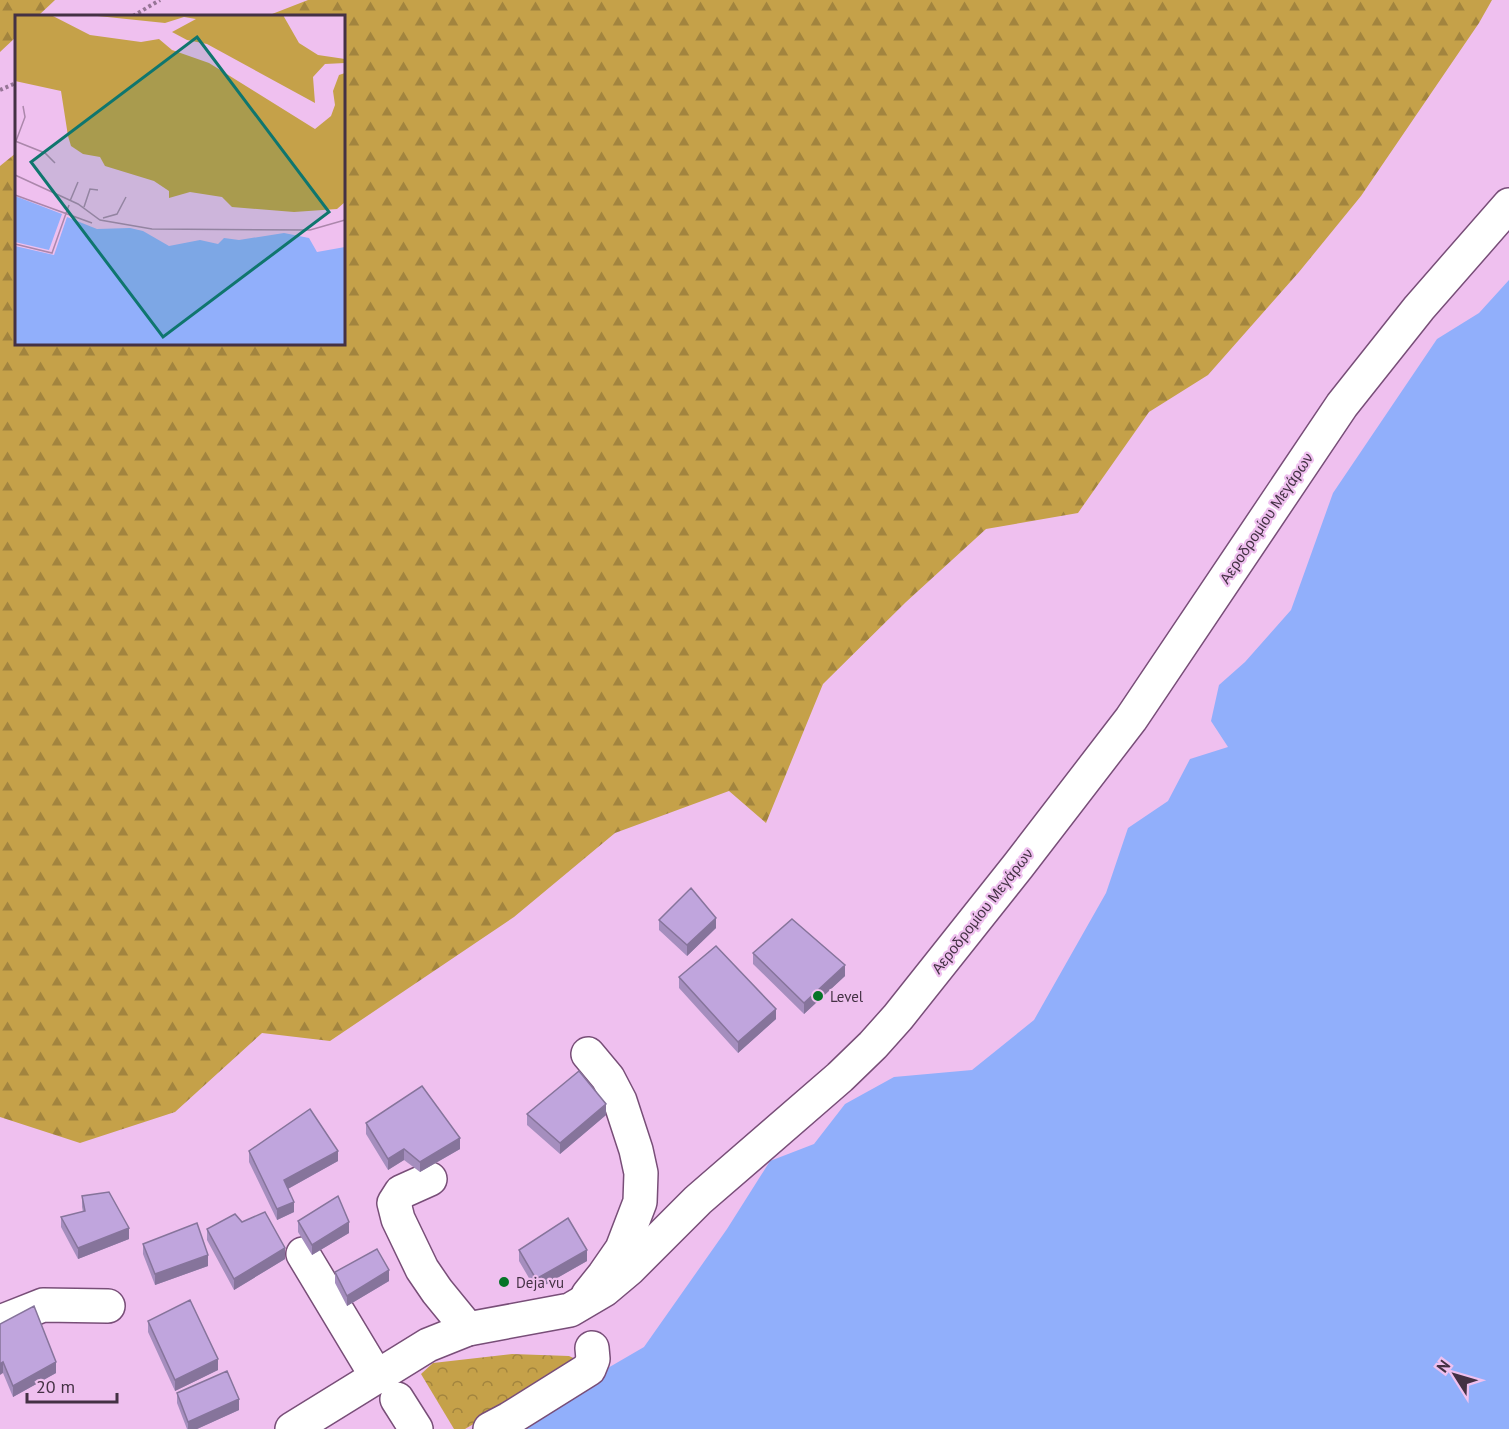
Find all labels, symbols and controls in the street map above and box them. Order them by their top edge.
inset map [15,15,345,345]
street label: Αεροδρομίου Μεγάρων [1215,449,1317,587]
street label: Αεροδρομίου Μεγάρων [927,844,1037,978]
place label: Level [830,987,864,1006]
marker: Level [811,989,825,1003]
place label: Deja vu [516,1273,564,1292]
marker: Deja vu [497,1275,511,1289]
north arrow [1425,1345,1485,1405]
text: N [1432,1356,1454,1376]
scale bar [27,1366,117,1404]
text: 20 m [36,1375,75,1398]

